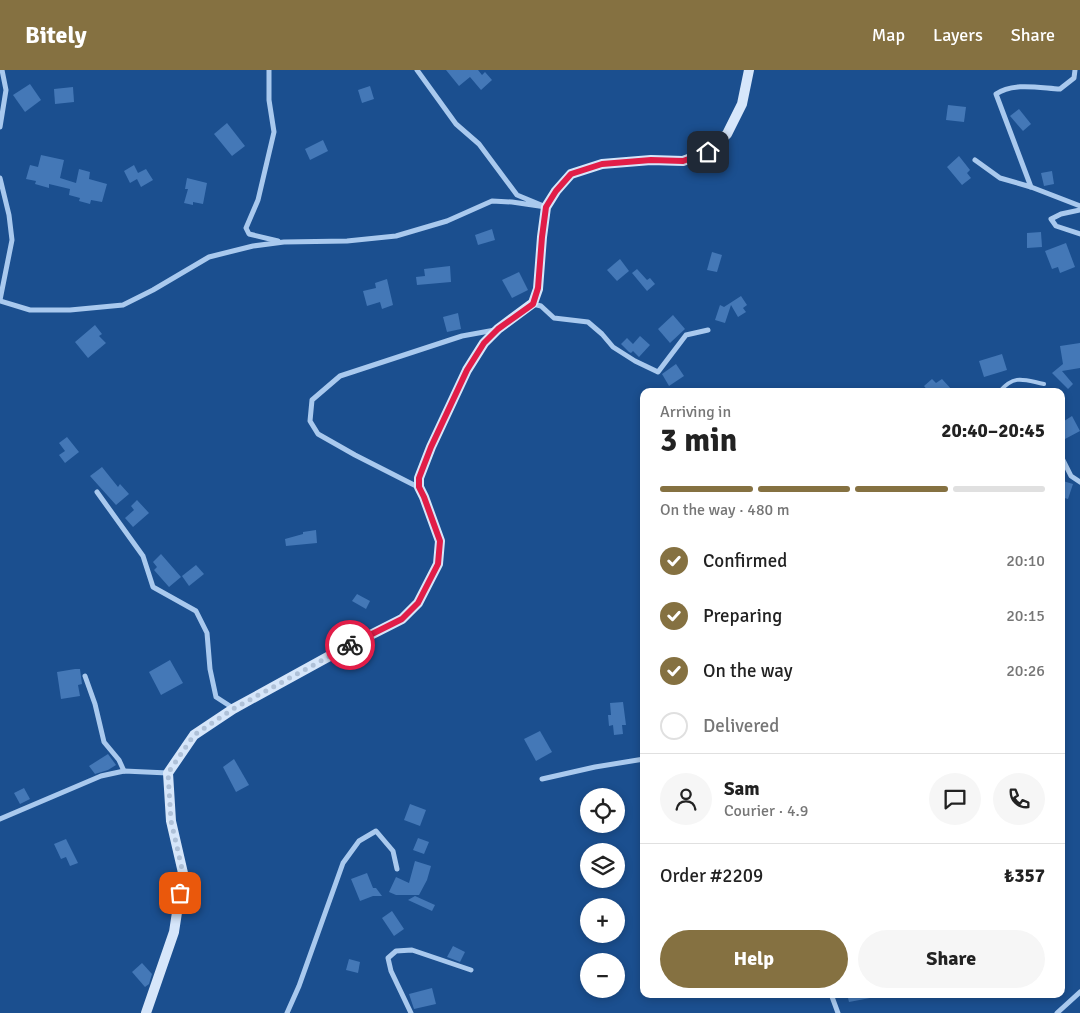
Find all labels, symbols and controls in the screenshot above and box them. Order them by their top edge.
text: Bitely [25,20,87,50]
text: Map [872,24,905,46]
text: Layers [933,24,983,46]
text: Share [1011,24,1055,46]
pin [687,131,729,173]
icon: home [694,138,722,166]
text: Arriving in [660,402,731,422]
text: 20:40–20:45 [941,419,1045,443]
text: 3 min [660,421,737,460]
text: On the way · 480 m [660,500,790,520]
icon: check [660,547,688,575]
text: Confirmed [703,549,787,573]
text: 20:10 [1006,551,1045,571]
icon: check [660,602,688,630]
text: Preparing [703,604,782,628]
text: 20:15 [1006,606,1045,626]
courier [325,620,375,670]
icon: bike [336,631,364,659]
icon: check [660,657,688,685]
text: On the way [703,659,793,683]
text: 20:26 [1006,661,1045,681]
text: Delivered [703,714,779,738]
button: person [660,773,712,825]
button: chat [929,773,981,825]
button: phone [993,773,1045,825]
text: Sam [724,777,760,801]
map controls [580,788,625,998]
button: locate [580,788,625,833]
text: Courier · 4.9 [724,801,808,821]
button: layers [580,843,625,888]
text: Order #2209 [660,864,763,888]
text: ₺357 [1004,864,1045,888]
pin [159,872,201,914]
icon: bag [166,879,194,907]
button: + [580,898,625,943]
button: Help [660,930,848,988]
button: Share [858,930,1045,988]
button: − [580,953,625,998]

